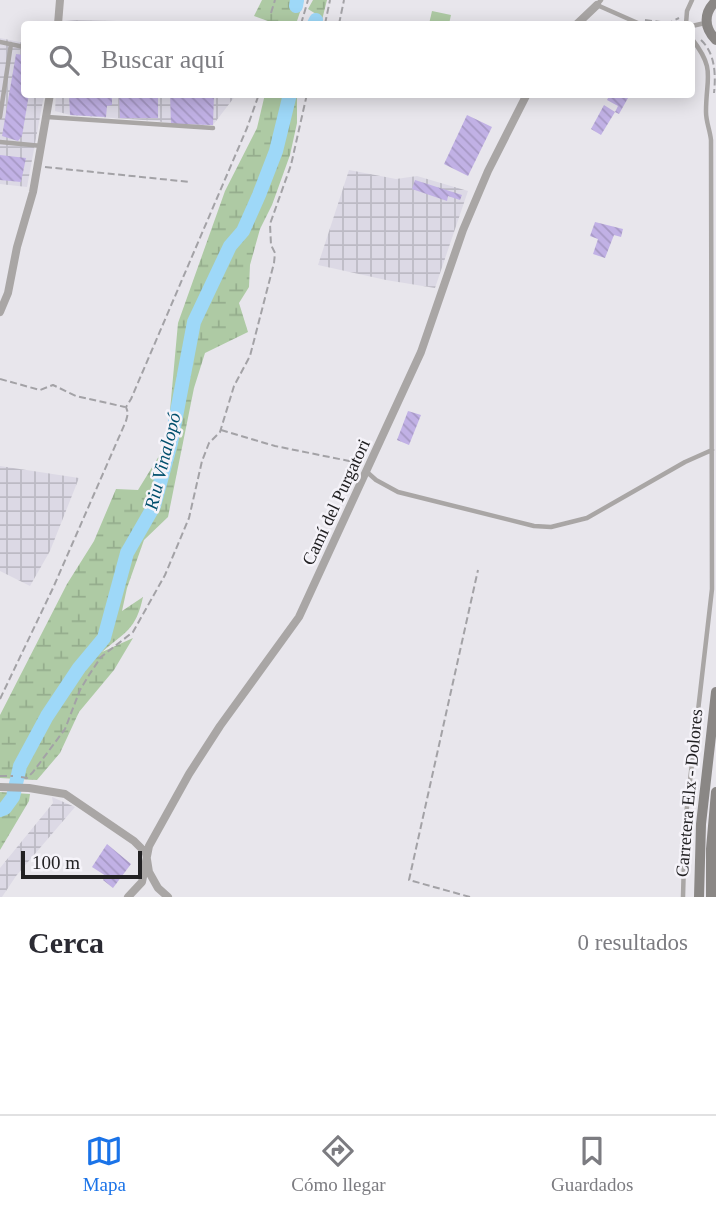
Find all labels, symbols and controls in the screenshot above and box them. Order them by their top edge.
search box [21,21,695,98]
icon: search [45,41,83,79]
text: Buscar aquí [101,45,224,74]
water label: Riu Vinalopó [140,410,185,513]
street label: Camí del Purgatori [298,436,374,568]
street label: Carretera Elx - Dolores [672,708,706,878]
scale bar [21,848,142,880]
text: 100 m [32,852,80,873]
text: Cerca [28,926,104,959]
text: 0 resultados [577,930,688,955]
tab: Mapa [83,1132,126,1196]
tab: Cómo llegar [291,1132,386,1196]
tab: Guardados [551,1132,633,1196]

